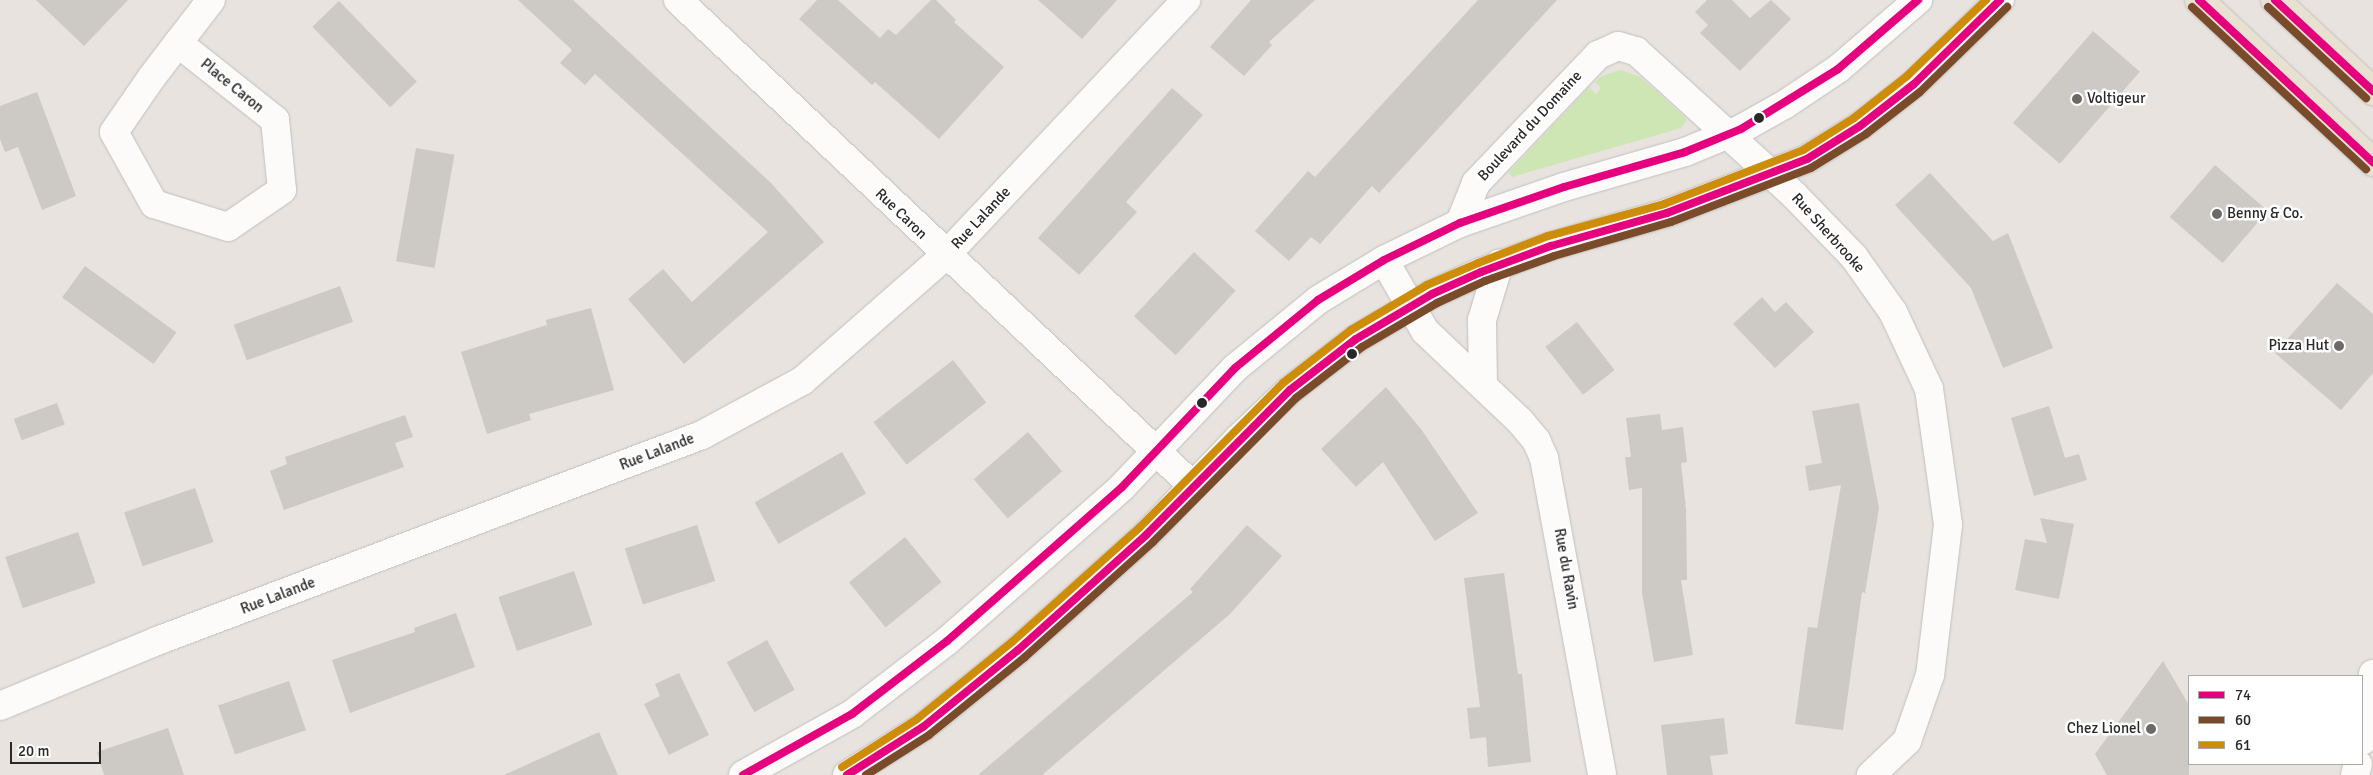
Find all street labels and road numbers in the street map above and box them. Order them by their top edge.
street label: Place Caron [197,55,267,117]
street label: Boulevard du Domaine [1474,67,1586,185]
street label: Rue Lalande [948,183,1014,253]
street label: Rue Caron [871,185,931,243]
street label: Rue Sherbrooke [1788,190,1868,276]
street label: Rue Lalande [617,430,697,474]
street label: Rue du Ravin [1550,527,1582,611]
street label: Rue Lalande [238,574,318,618]

